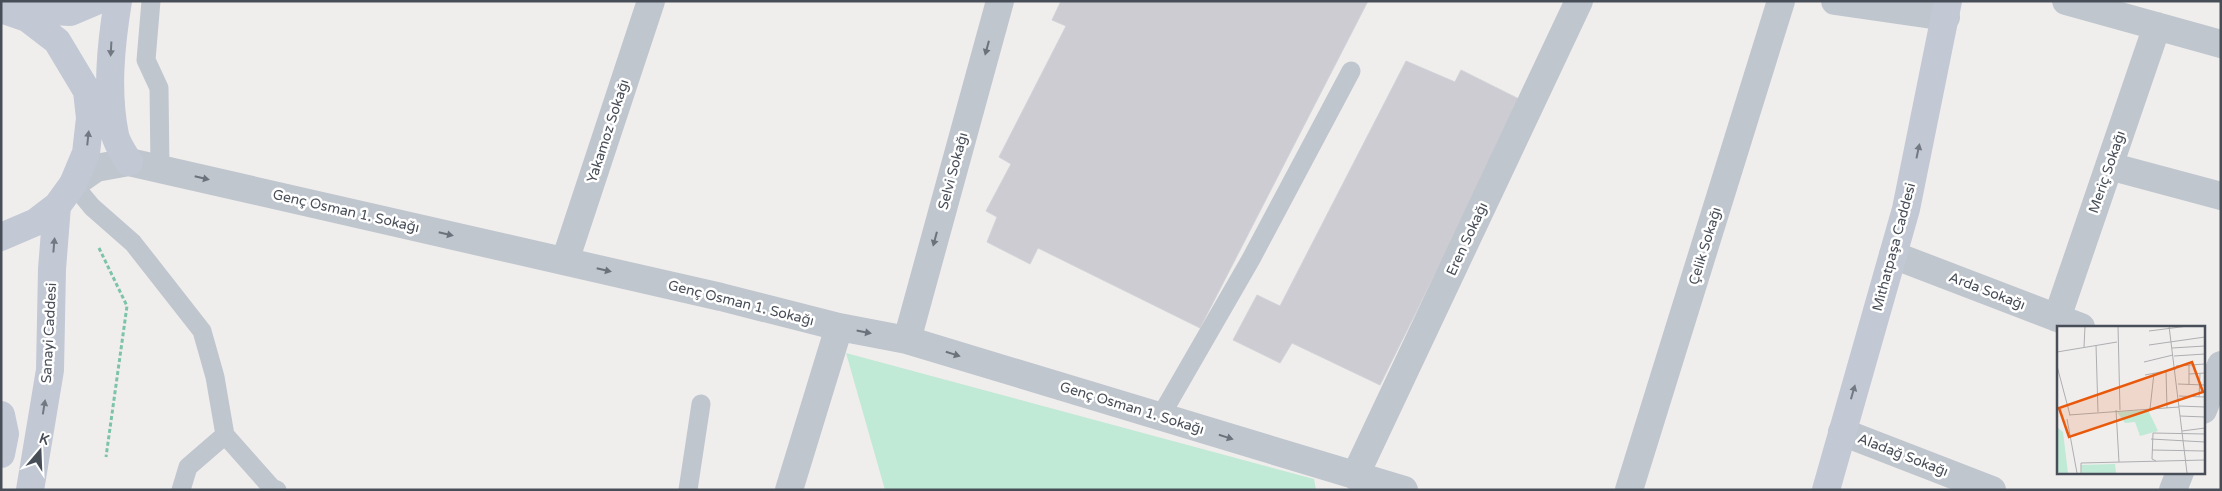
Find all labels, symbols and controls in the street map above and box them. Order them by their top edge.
one-way arrow [983,41,991,56]
one-way arrow [107,42,115,58]
street label: Yakamoz Sokağı [583,77,633,185]
street label: Meriç Sokağı [2085,129,2129,215]
one-way arrow [84,130,92,146]
street label: Selvi Sokağı [935,130,971,212]
one-way arrow [1914,143,1922,158]
one-way arrow [194,174,209,182]
street label: Mithatpaşa Caddesi [1869,181,1919,313]
street label: Genç Osman 1. Sokağı [271,186,421,236]
street label: Eren Sokağı [1443,200,1491,278]
street label: Çelik Sokağı [1685,205,1725,287]
one-way arrow [438,230,453,238]
one-way arrow [930,231,938,246]
one-way arrow [50,237,58,253]
one-way arrow [596,266,612,274]
street label: Arda Sokağı [1946,269,2028,313]
street label: Genç Osman 1. Sokağı [666,277,816,329]
street label: Sanayi Caddesi [38,282,60,384]
inset map [2057,326,2204,474]
one-way arrow [857,328,872,336]
one-way arrow [946,351,961,359]
street label: Genç Osman 1. Sokağı [1058,378,1206,438]
one-way arrow [1850,385,1858,400]
one-way arrow [40,399,48,415]
north arrow [15,426,65,476]
text: K [37,430,52,449]
street label: Aladağ Sokağı [1855,430,1951,480]
one-way arrow [1219,434,1234,442]

